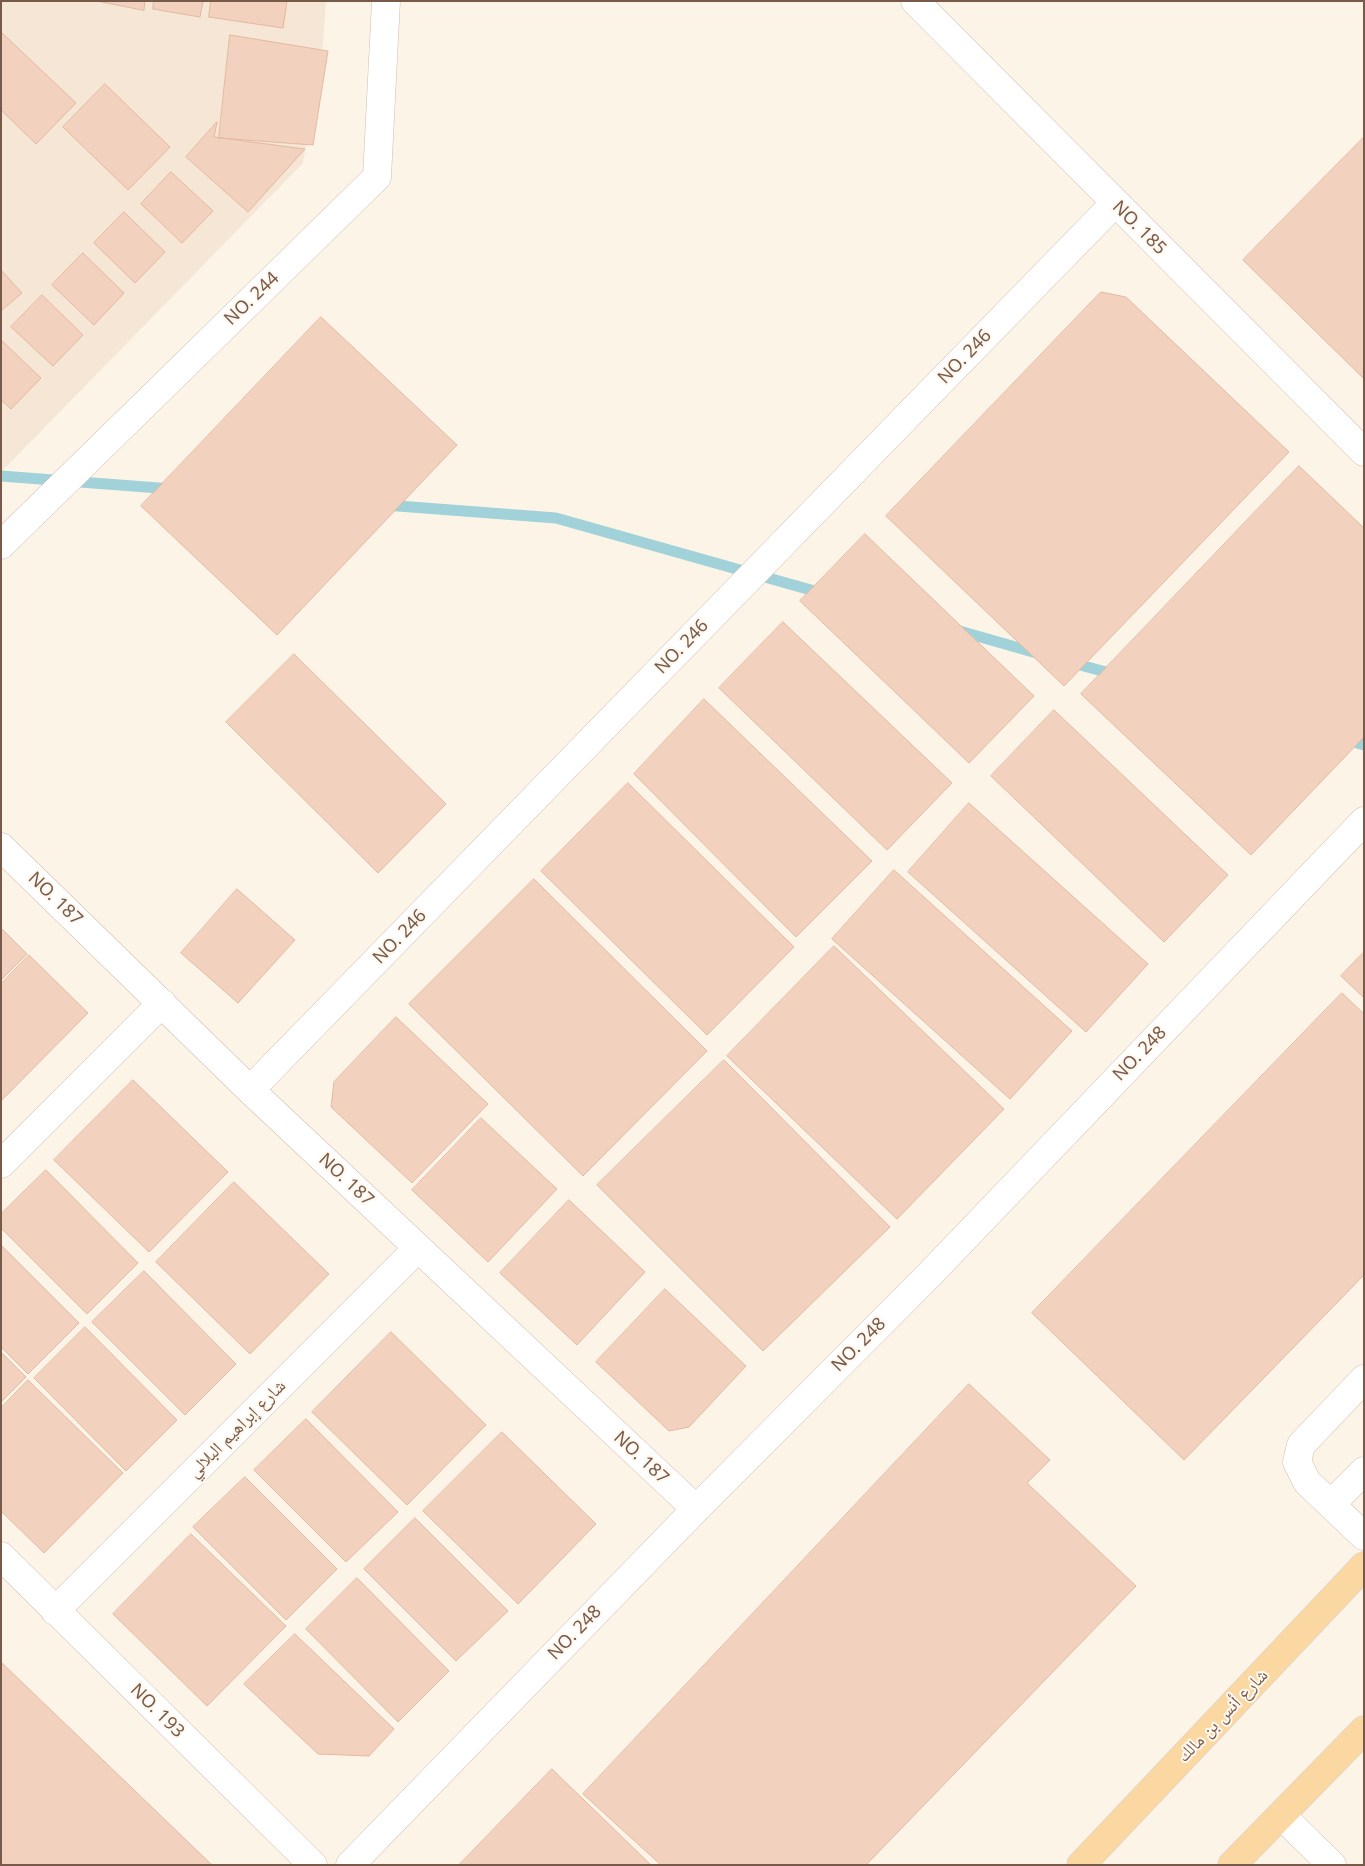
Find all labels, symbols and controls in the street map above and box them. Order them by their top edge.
street label: NO. 185 [1108,197,1170,259]
street label: NO. 244 [220,268,284,330]
street label: NO. 246 [934,325,996,389]
street label: NO. 246 [651,615,713,679]
street label: NO. 187 [23,868,87,930]
street label: NO. 246 [369,905,431,969]
street label: NO. 248 [1109,1022,1171,1086]
street label: NO. 187 [314,1149,378,1211]
street label: NO. 248 [828,1314,890,1376]
street label: شارع إبراهيم البلالي [183,1375,291,1483]
street label: NO. 187 [609,1427,673,1489]
street label: NO. 248 [544,1601,606,1665]
street label: شارع أنس بن مالك [1173,1665,1273,1767]
street label: NO. 193 [126,1680,188,1742]

